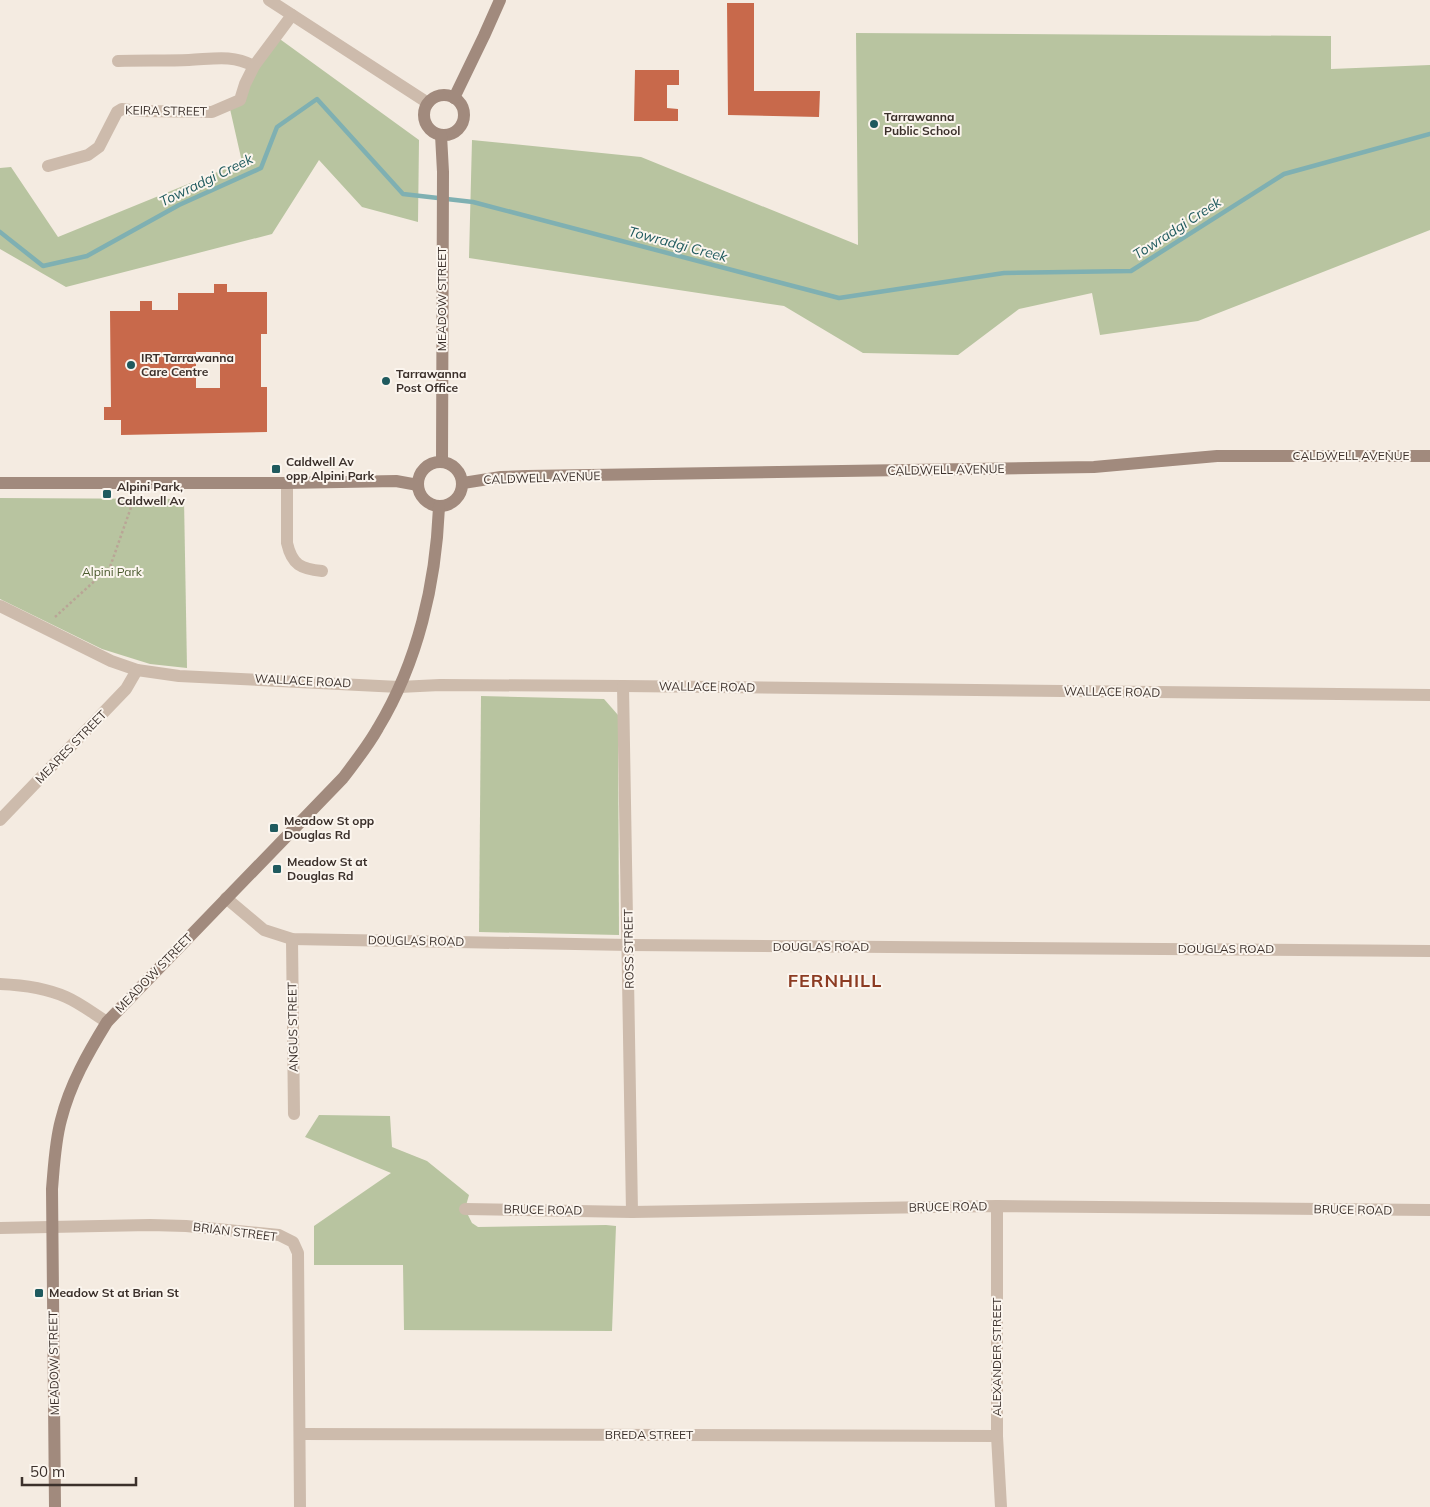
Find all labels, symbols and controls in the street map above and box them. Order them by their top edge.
street label: KEIRA STREET [125,102,208,119]
place label: Tarrawanna Public School [884,109,960,138]
marker: Tarrawanna Public School [868,118,880,130]
water label: Towradgi Creek [156,149,256,210]
water label: Towradgi Creek [1129,192,1225,263]
water label: Towradgi Creek [627,222,730,266]
street label: MEADOW STREET [434,246,449,351]
place label: IRT Tarrawanna Care Centre [141,350,234,379]
marker: IRT Tarrawanna Care Centre [125,359,137,371]
place label: Tarrawanna Post Office [396,366,467,395]
marker: Tarrawanna Post Office [380,375,392,387]
street label: CALDWELL AVENUE [1292,448,1410,463]
place label: Caldwell Av opp Alpini Park [286,454,375,483]
street label: CALDWELL AVENUE [887,461,1005,478]
marker: Caldwell Av opp Alpini Park [270,463,282,475]
street label: CALDWELL AVENUE [483,468,601,487]
place label: Alpini Park, Caldwell Av [117,479,185,508]
marker: Alpini Park, Caldwell Av [101,488,113,500]
park label: Alpini Park [82,564,143,579]
street label: WALLACE ROAD [254,670,352,691]
street label: WALLACE ROAD [659,678,755,695]
street label: WALLACE ROAD [1064,683,1160,700]
street label: MEARES STREET [32,706,110,786]
place label: Meadow St opp Douglas Rd [284,813,374,842]
marker: Meadow St opp Douglas Rd [268,822,280,834]
place label: Meadow St at Douglas Rd [287,854,368,883]
marker: Meadow St at Douglas Rd [271,863,283,875]
street label: ROSS STREET [620,908,637,989]
street label: MEADOW STREET [112,929,196,1015]
street label: DOUGLAS ROAD [368,932,464,949]
street label: DOUGLAS ROAD [773,939,869,954]
street label: DOUGLAS ROAD [1178,941,1274,956]
district label: FERNHILL [788,969,882,992]
street label: ANGUS STREET [284,981,301,1072]
street label: BRUCE ROAD [908,1198,988,1215]
street label: BRUCE ROAD [504,1201,583,1218]
street label: BRUCE ROAD [1314,1201,1393,1218]
street label: BRIAN STREET [192,1219,279,1244]
place label: Meadow St at Brian St [49,1285,179,1300]
marker: Meadow St at Brian St [33,1287,45,1299]
street label: ALEXANDER STREET [989,1297,1004,1417]
street label: MEADOW STREET [45,1310,62,1415]
street label: BREDA STREET [605,1427,694,1442]
scale bar [22,1454,136,1486]
text: 50 m [30,1462,65,1481]

